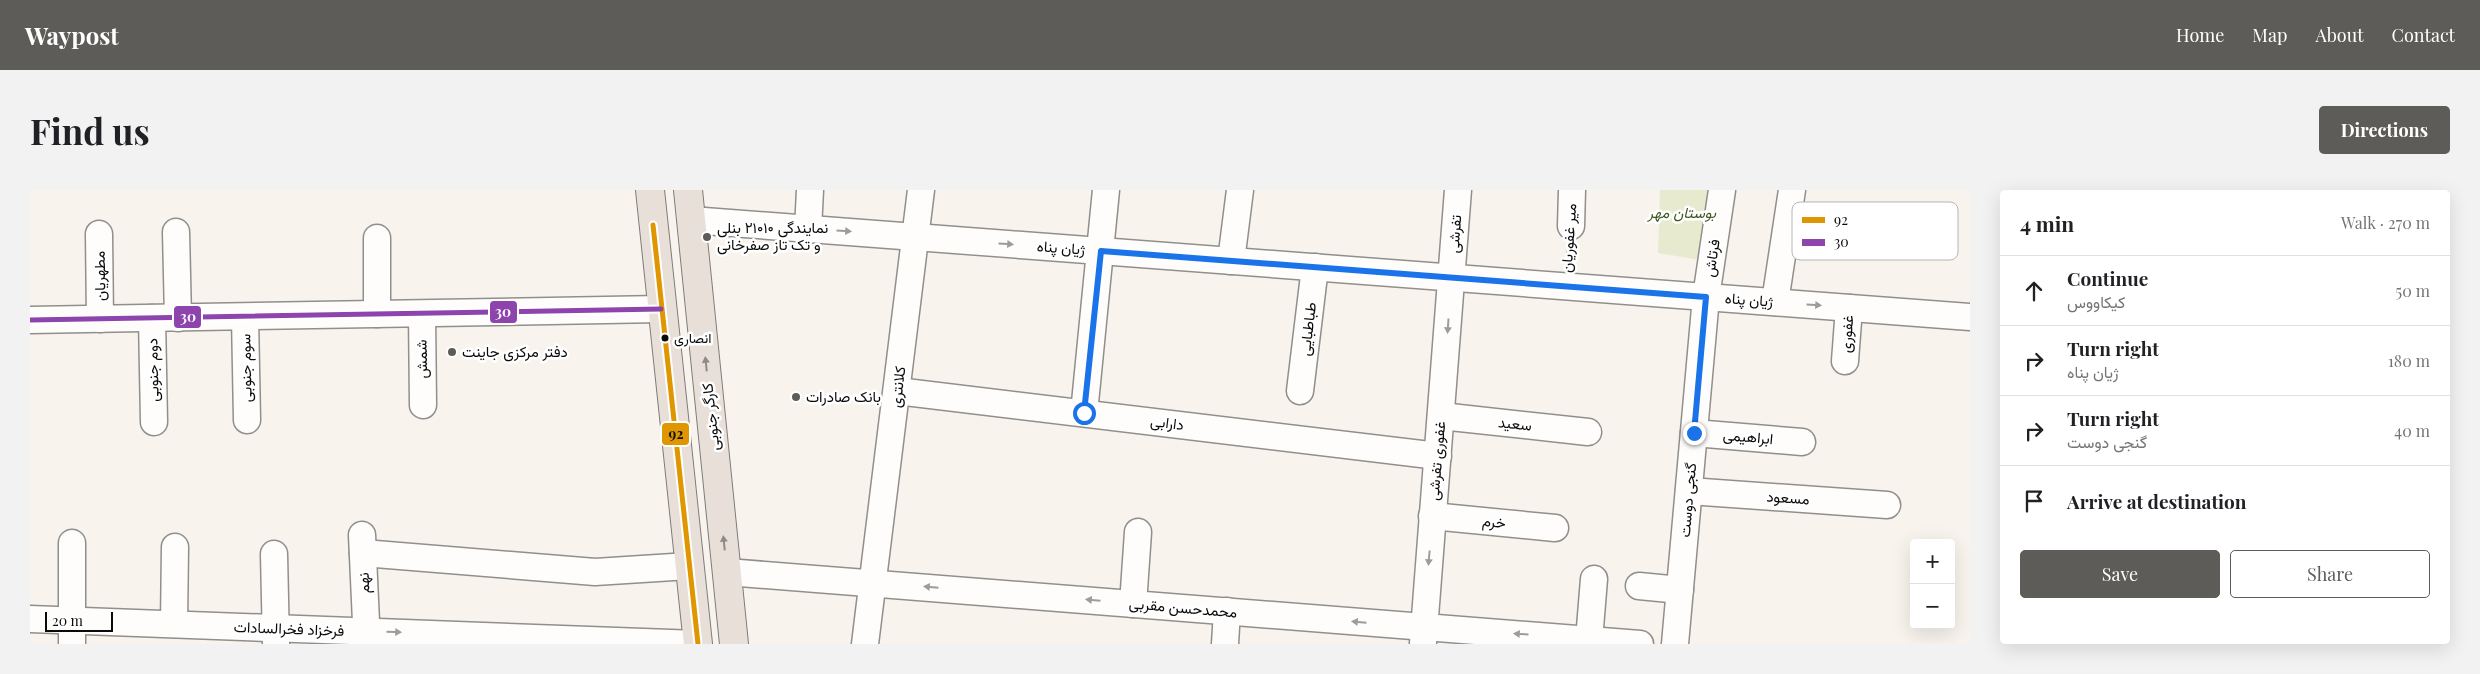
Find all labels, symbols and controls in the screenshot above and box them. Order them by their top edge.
text: Waypost [25,19,119,51]
text: Home [2176,23,2224,47]
text: Map [2252,23,2287,47]
text: About [2315,23,2364,47]
text: Contact [2392,23,2455,47]
button: Directions [2319,106,2450,154]
text: Find us [30,107,150,154]
park label: بوستان مهر [1647,202,1716,222]
legend [1792,202,1958,260]
street label: میر غفوریان [1556,203,1580,273]
text: 4 min [2020,209,2074,237]
text: 92 [1834,210,1848,229]
text: Walk · 270 m [2341,212,2430,233]
street label: تفرشی [1443,214,1466,254]
place label: نمایندگی ۲۱۰۱۰ بنلی و تک تاز صفرخانی [717,217,828,255]
one-way arrow [837,228,853,236]
marker: نمایندگی ۲۱۰۱۰ بنلی و تک تاز صفرخانی [701,231,713,243]
text: 30 [1834,232,1849,251]
street label: ژیان پناه [1036,235,1087,260]
street label: فرتاش [1698,237,1725,278]
one-way arrow [999,240,1015,248]
street label: مطهریان [89,251,109,301]
text: Continue [2067,265,2148,291]
icon: ahead [2020,277,2048,305]
text: 50 m [2396,280,2430,301]
street label: ژیان پناه [1724,287,1775,312]
text: کیکاووس [2067,291,2125,312]
line badge: 30 [489,300,518,324]
street label: طباطبایی [1294,301,1321,357]
one-way arrow [1806,301,1822,309]
text: 30 [495,302,511,321]
line badge: 30 [173,305,202,329]
text: 30 [180,307,196,326]
street label: غفوری [1835,314,1858,353]
one-way arrow [1444,318,1452,334]
place label: انصاری [674,328,712,347]
street label: سوم جنوبی [234,333,257,402]
marker: انصاری [660,333,670,343]
text: Turn right [2067,335,2159,361]
street label: دوم جنوبی [141,338,164,402]
street label: شمش [411,339,432,379]
place label: دفتر مرکزی جاینت [462,341,568,362]
marker: دفتر مرکزی جاینت [446,346,458,358]
icon: right [2020,347,2048,375]
text: 180 m [2388,350,2430,371]
one-way arrow [702,356,710,372]
text: ژیان پناه [2067,361,2118,382]
street label: کلانتری [885,365,911,409]
street label: کارگر جنوبی [696,382,724,452]
place label: بانک صادرات [806,386,881,406]
marker: بانک صادرات [790,391,802,403]
route start [1073,402,1096,425]
text: Turn right [2067,405,2159,431]
street label: دارابی [1149,410,1185,435]
street label: سعید [1497,411,1533,435]
icon: right [2020,417,2048,445]
street label: غفوری تفرشی [1423,420,1450,502]
text: 40 m [2394,420,2430,441]
line badge: 92 [661,422,690,446]
route end [1683,422,1706,445]
text: 92 [668,424,684,443]
street label: ابراهیمی [1722,424,1774,449]
text: گنجی دوست [2067,431,2147,452]
street label: گنجی دوست [1674,461,1701,538]
street label: مسعود [1766,486,1810,508]
icon: arrive [2020,487,2048,515]
text: Arrive at destination [2067,488,2247,514]
street label: خرم [1481,510,1507,533]
one-way arrow [720,535,728,551]
map controls [1910,539,1955,629]
button: + [1910,539,1955,584]
one-way arrow [1425,550,1433,566]
button: Save [2020,550,2220,598]
button: Share [2230,550,2430,598]
street label: نهم [352,572,375,594]
one-way arrow [922,583,938,591]
button: − [1910,584,1955,629]
street label: محمدحسن مقربی [1128,592,1238,623]
one-way arrow [1084,596,1100,604]
scale bar [45,609,112,632]
text: 20 m [52,611,83,630]
street label: فرخزاد فخرالسادات [233,616,345,640]
one-way arrow [1351,617,1367,625]
one-way arrow [386,629,402,637]
one-way arrow [1513,630,1529,638]

